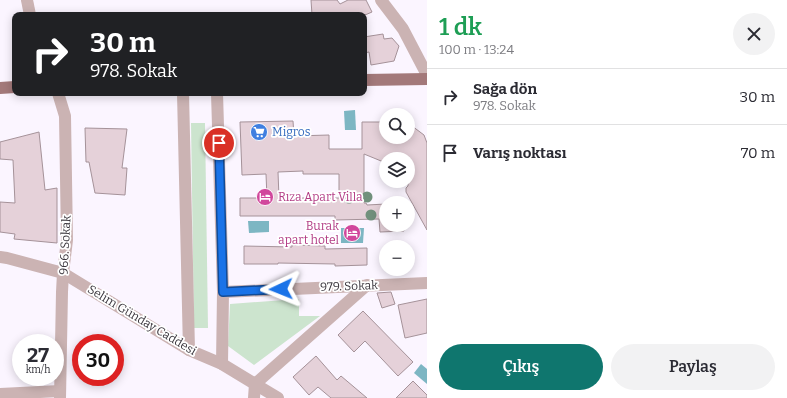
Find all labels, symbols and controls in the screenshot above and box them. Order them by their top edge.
text: 1 dk [439,13,482,41]
button: close [733,13,775,55]
text: 30 m [90,26,156,59]
icon: right [24,28,76,80]
text: 100 m · 13:24 [439,42,514,57]
text: 978. Sokak [90,60,177,82]
text: Sağa dön [473,80,537,98]
icon: right [439,86,461,108]
text: 30 m [740,88,775,106]
text: 978. Sokak [473,98,536,113]
map controls [379,108,415,276]
button: search [379,108,415,144]
supermarket icon: Migros [249,122,269,142]
place label: Migros [272,125,311,139]
pin [202,126,236,160]
icon: arrive [208,132,230,154]
icon: arrive [439,142,461,164]
text: Varış noktası [473,144,566,162]
text: 70 m [741,144,775,162]
button: layers [379,152,415,188]
hotel icon: Rıza Apart Villa [255,187,275,207]
place label: Rıza Apart Villa [278,190,363,204]
button: + [379,196,415,232]
street label: 966. Sokak [56,215,74,275]
place label: Burak apart hotel [278,219,340,247]
hotel icon: Burak apart hotel [342,223,362,243]
button: − [379,240,415,276]
position arrow [260,268,302,310]
street label: 979. Sokak [320,278,378,294]
street label: Selim Günday Caddesi [85,282,199,358]
speed limit sign: 30 [72,334,124,386]
text: 27 [27,343,49,367]
button: Çıkış [439,344,603,390]
button: Paylaş [611,344,775,390]
text: km/h [26,364,50,376]

